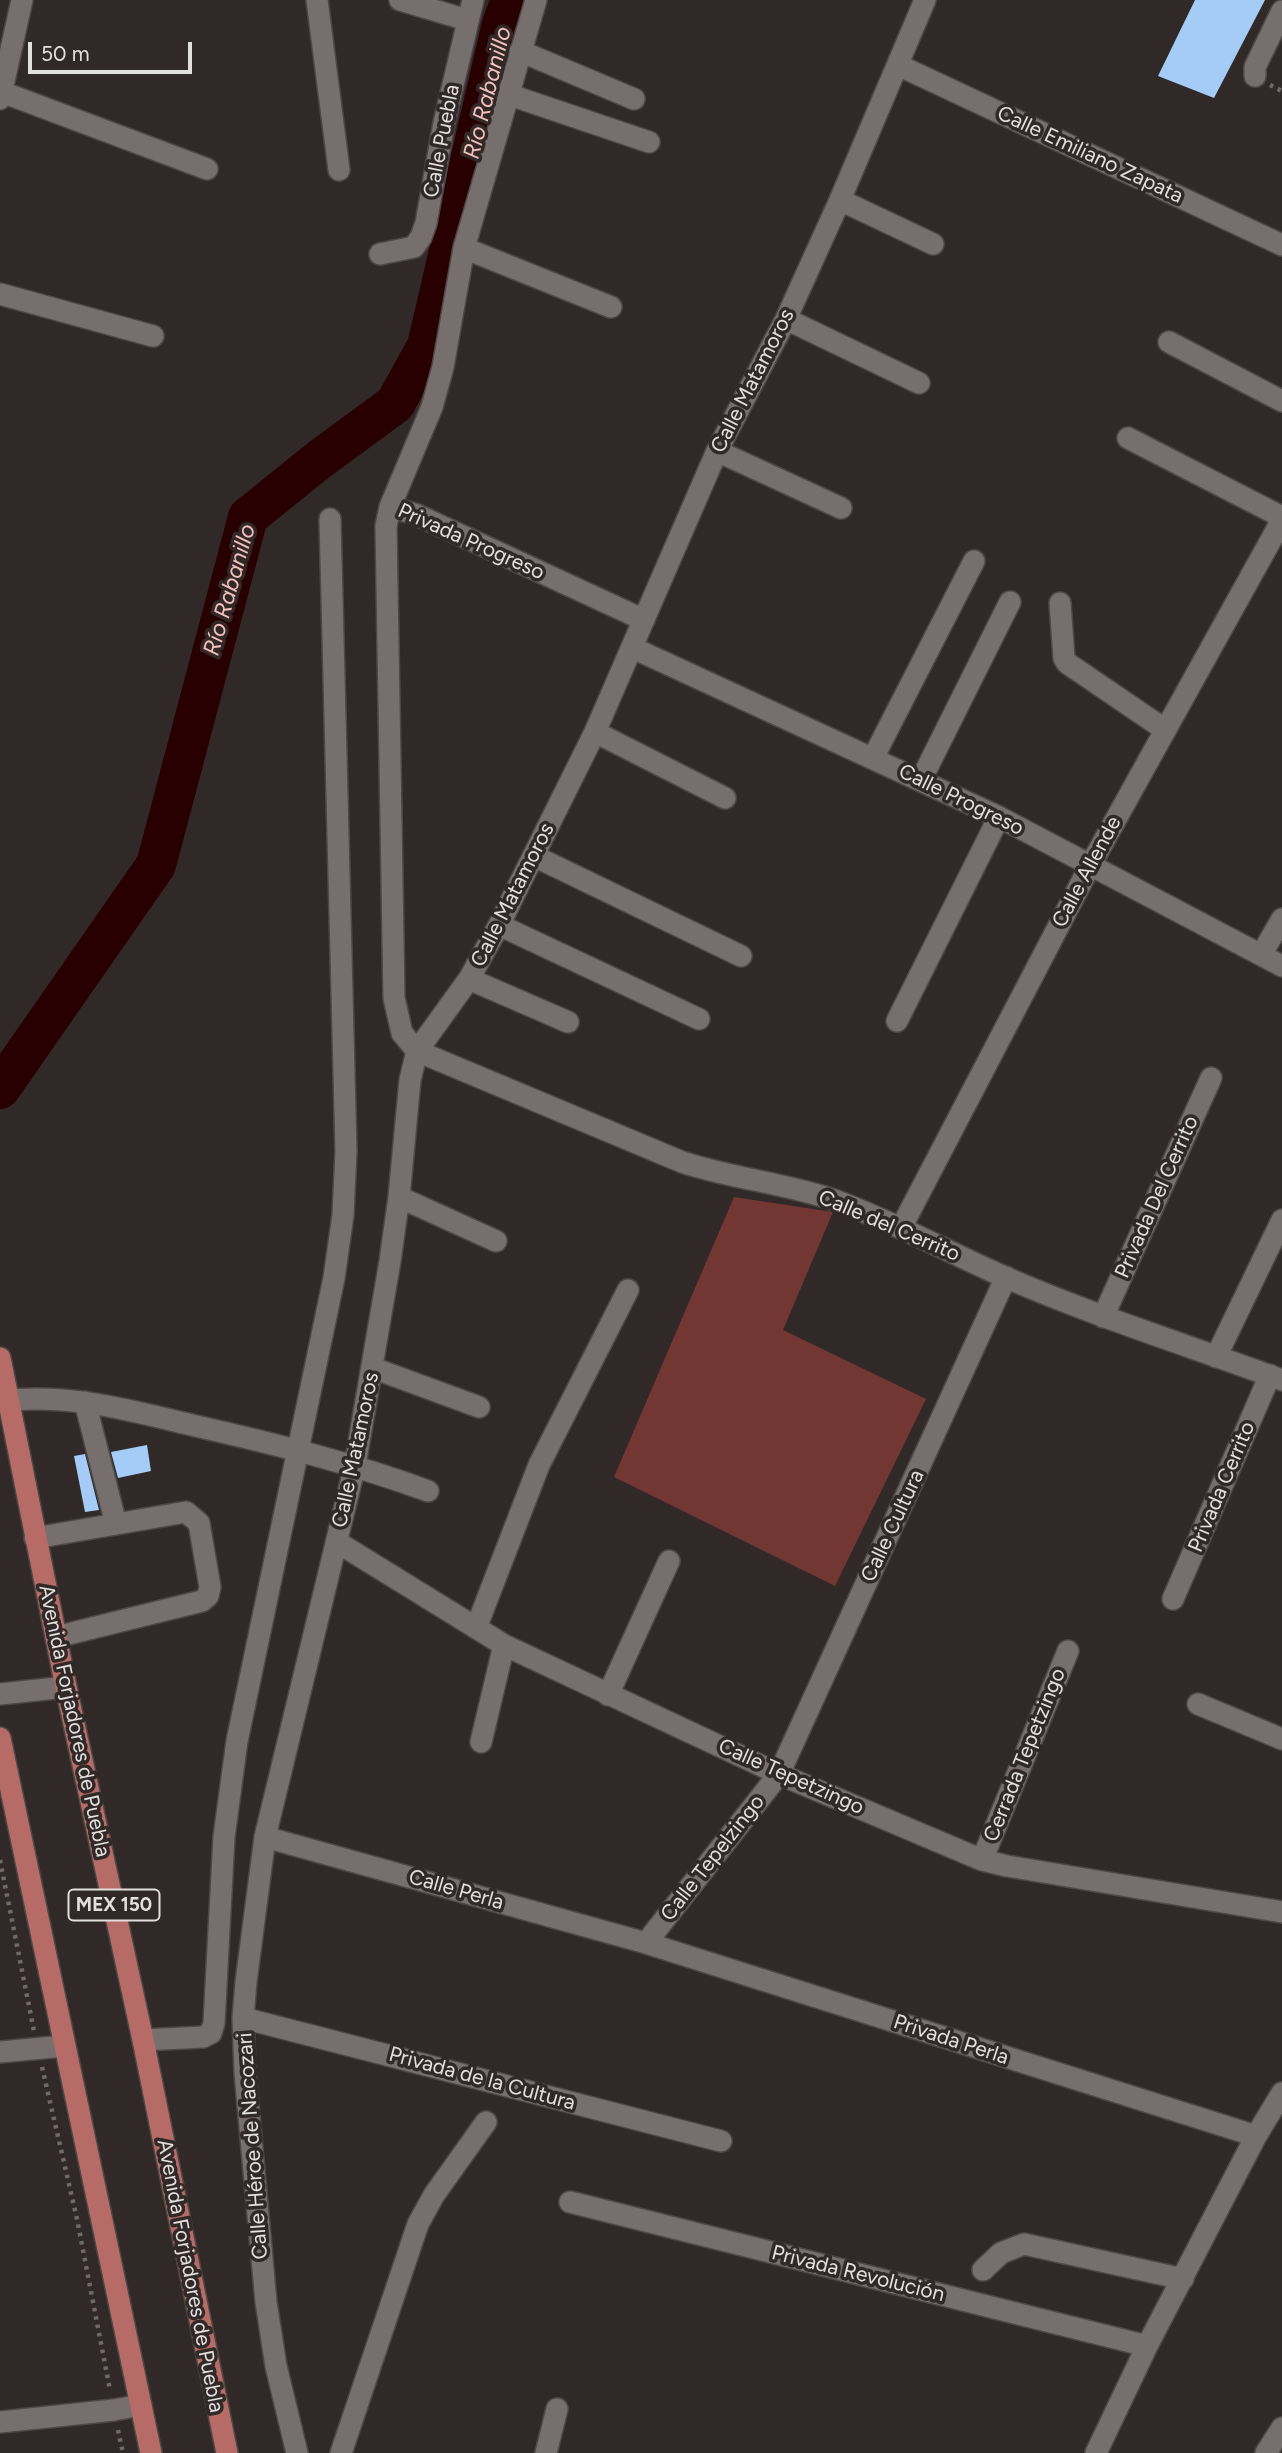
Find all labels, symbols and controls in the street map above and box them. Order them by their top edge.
water label: Río Rabanillo [458,24,518,162]
scale bar [32,28,196,72]
text: 50 m [41,41,90,66]
street label: Calle Puebla [419,82,465,200]
street label: Calle Emiliano Zapata [993,101,1187,209]
street label: Calle Matamoros [706,305,800,457]
street label: Privada Progreso [394,498,548,586]
water label: Río Rabanillo [198,521,262,659]
street label: Calle Progreso [894,759,1028,841]
street label: Calle Allende [1047,812,1127,932]
street label: Calle Matamoros [466,819,560,971]
street label: Privada Del Cerrito [1110,1112,1204,1282]
street label: Calle del Cerrito [815,1185,963,1267]
street label: Calle Matamoros [327,1370,385,1530]
street label: Privada Cerrito [1183,1418,1261,1556]
street label: Calle Cultura [856,1466,930,1586]
street label: Avenida Forjadores de Puebla [33,1583,115,1859]
street label: Cerrada Tepetzingo [979,1665,1071,1845]
street label: Calle Tepetzingo [714,1734,868,1820]
street label: Calle Tepelzingo [656,1790,770,1926]
street label: Calle Perla [406,1864,506,1916]
road number: MEX 150 [68,1890,160,1921]
street label: Privada Perla [890,2010,1012,2070]
street label: Calle Héroe de Nacozari [232,2032,274,2260]
street label: Privada de la Cultura [386,2042,578,2116]
street label: Avenida Forjadores de Puebla [151,2137,229,2415]
street label: Privada Revolución [769,2240,947,2308]

